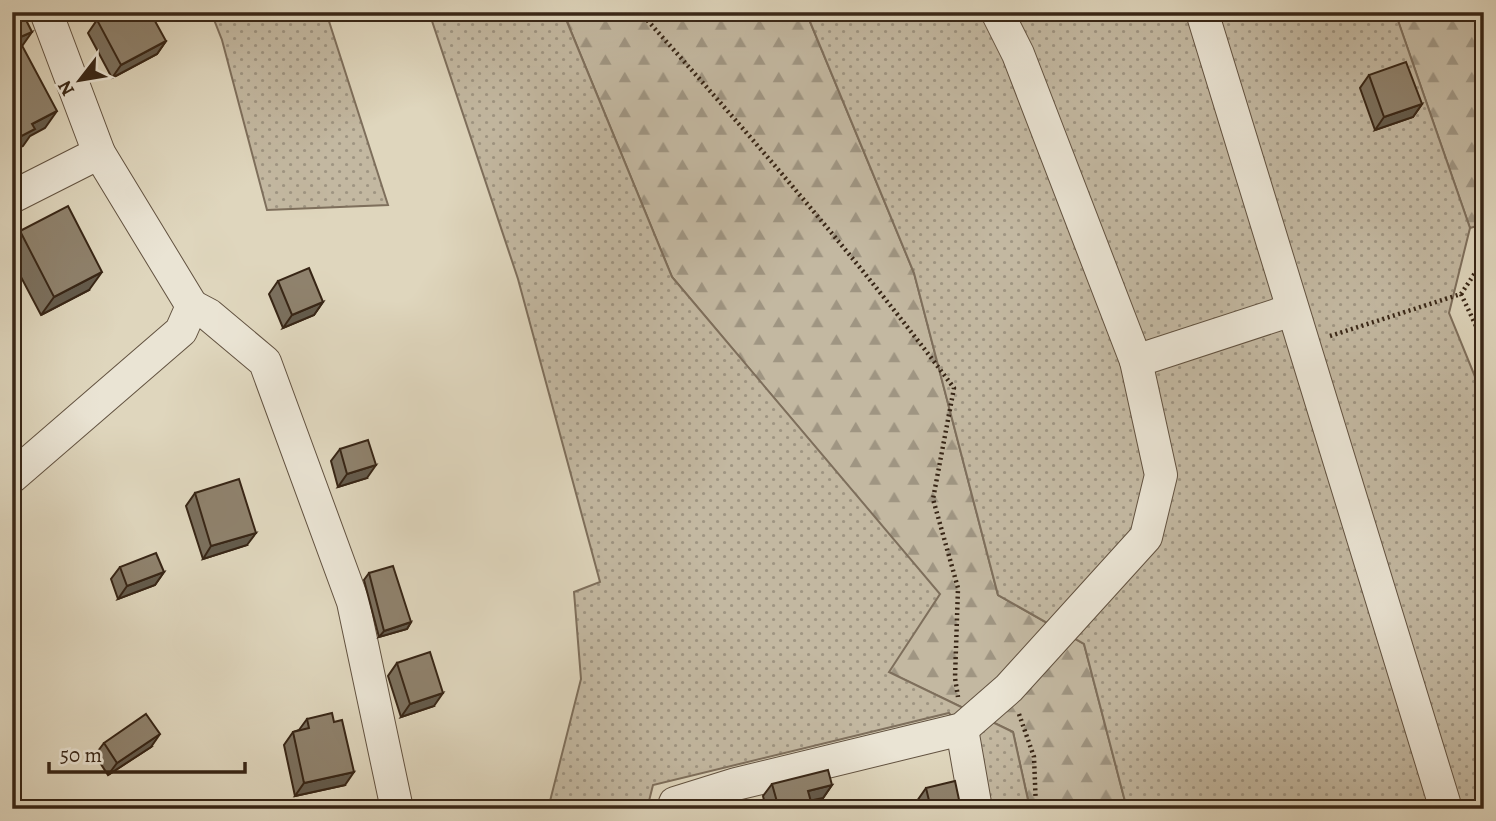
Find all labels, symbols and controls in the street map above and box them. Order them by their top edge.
north arrow [46,46,116,116]
text: N [51,75,81,101]
scale bar [49,730,245,774]
text: 50 m [60,741,102,769]

